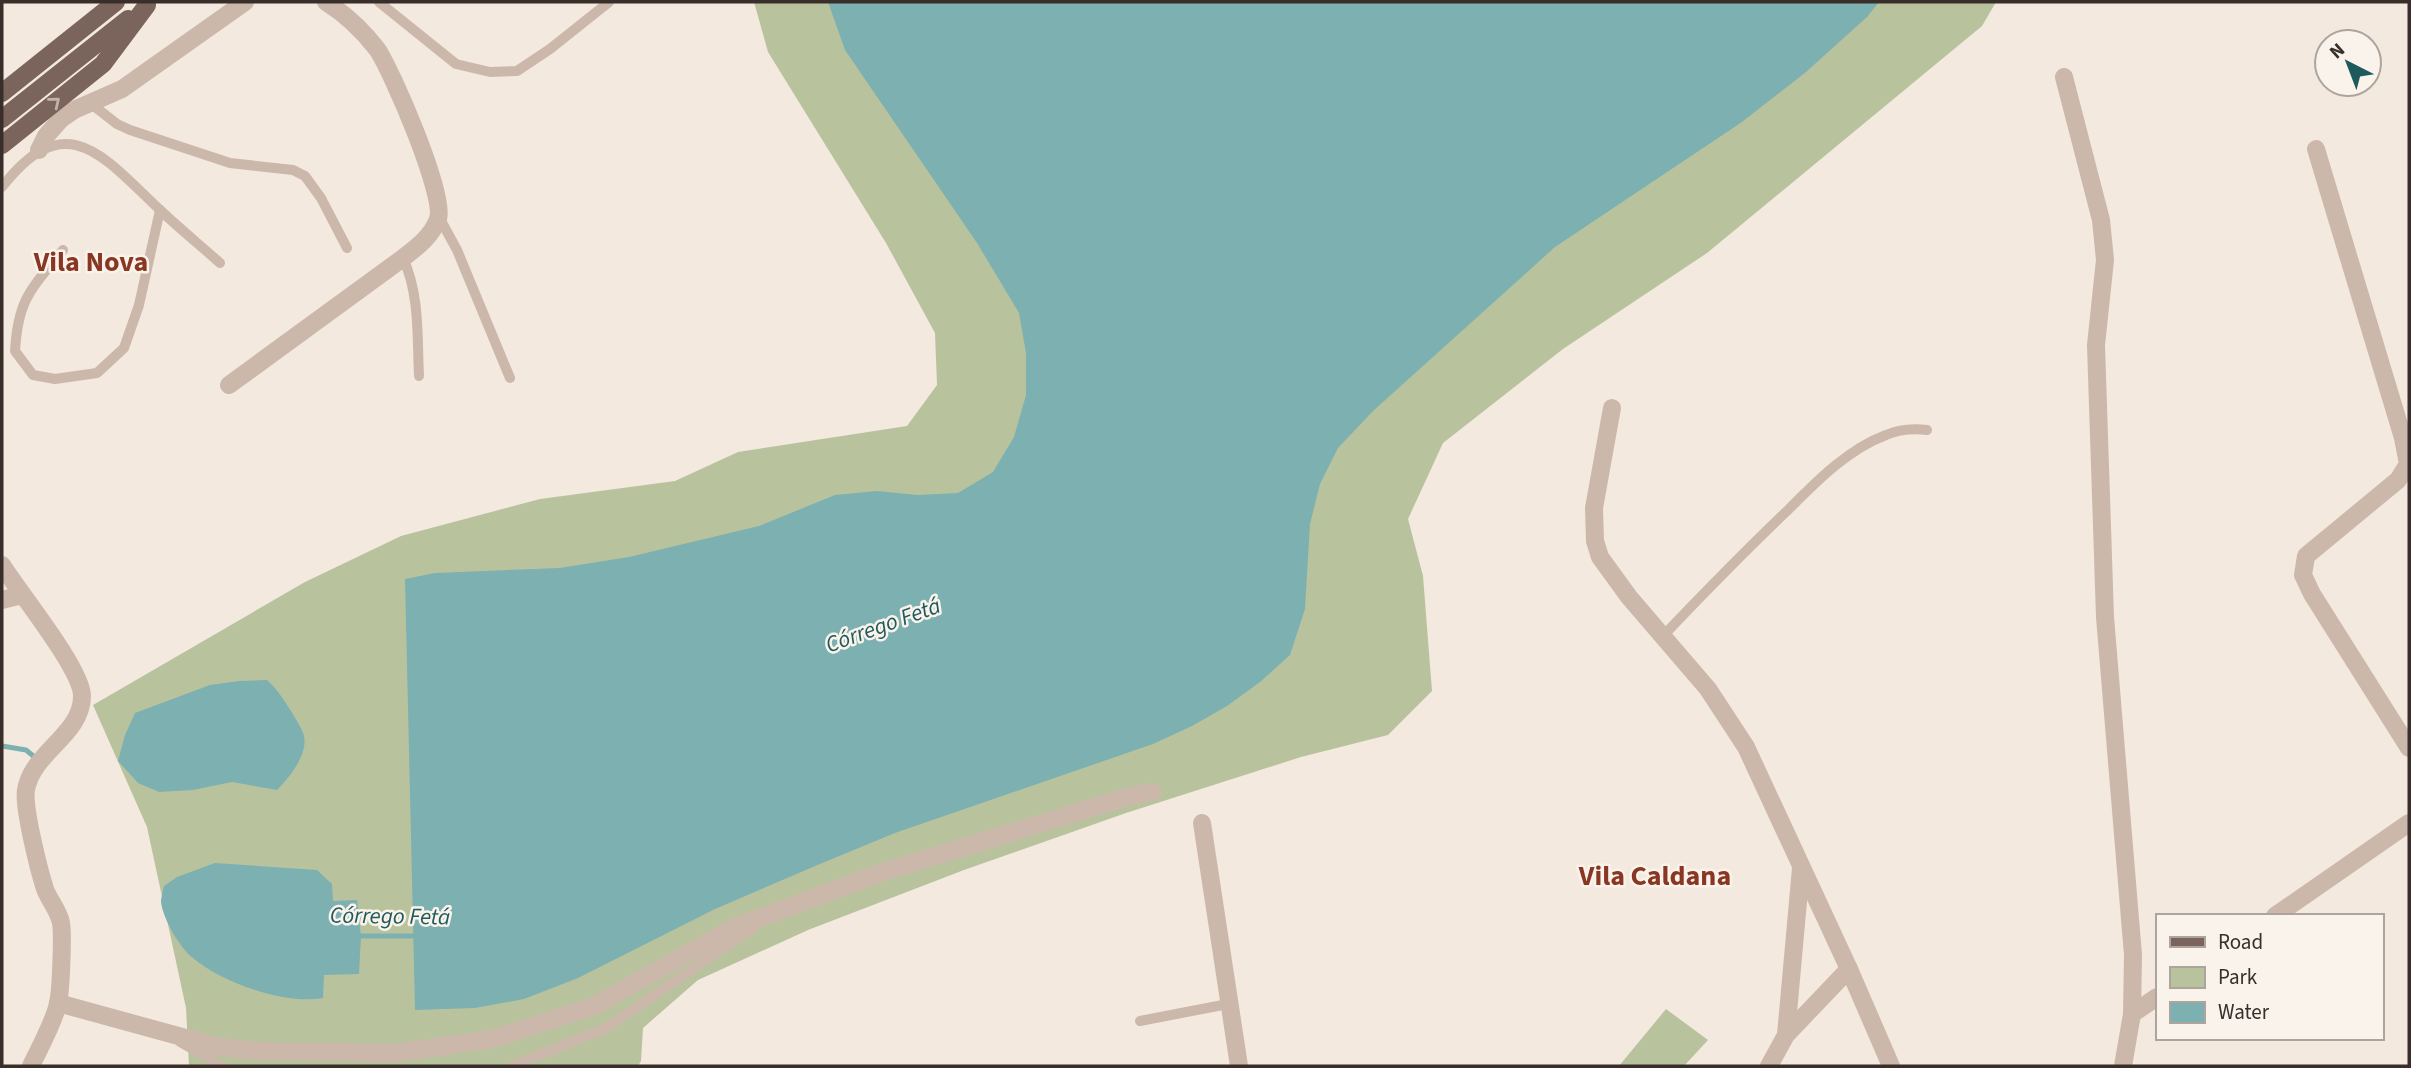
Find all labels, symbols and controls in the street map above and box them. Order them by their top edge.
north arrow [2313,28,2383,98]
text: N [2324,37,2351,66]
one-way arrow [48,98,60,111]
district label: Vila Nova [33,242,148,282]
water label: Córrego Fetá [821,589,945,661]
district label: Vila Caldana [1578,856,1731,896]
water label: Córrego Fetá [329,898,451,934]
legend [2156,914,2383,1040]
text: Road [2218,927,2263,957]
text: Park [2218,962,2258,992]
text: Water [2218,997,2270,1027]

